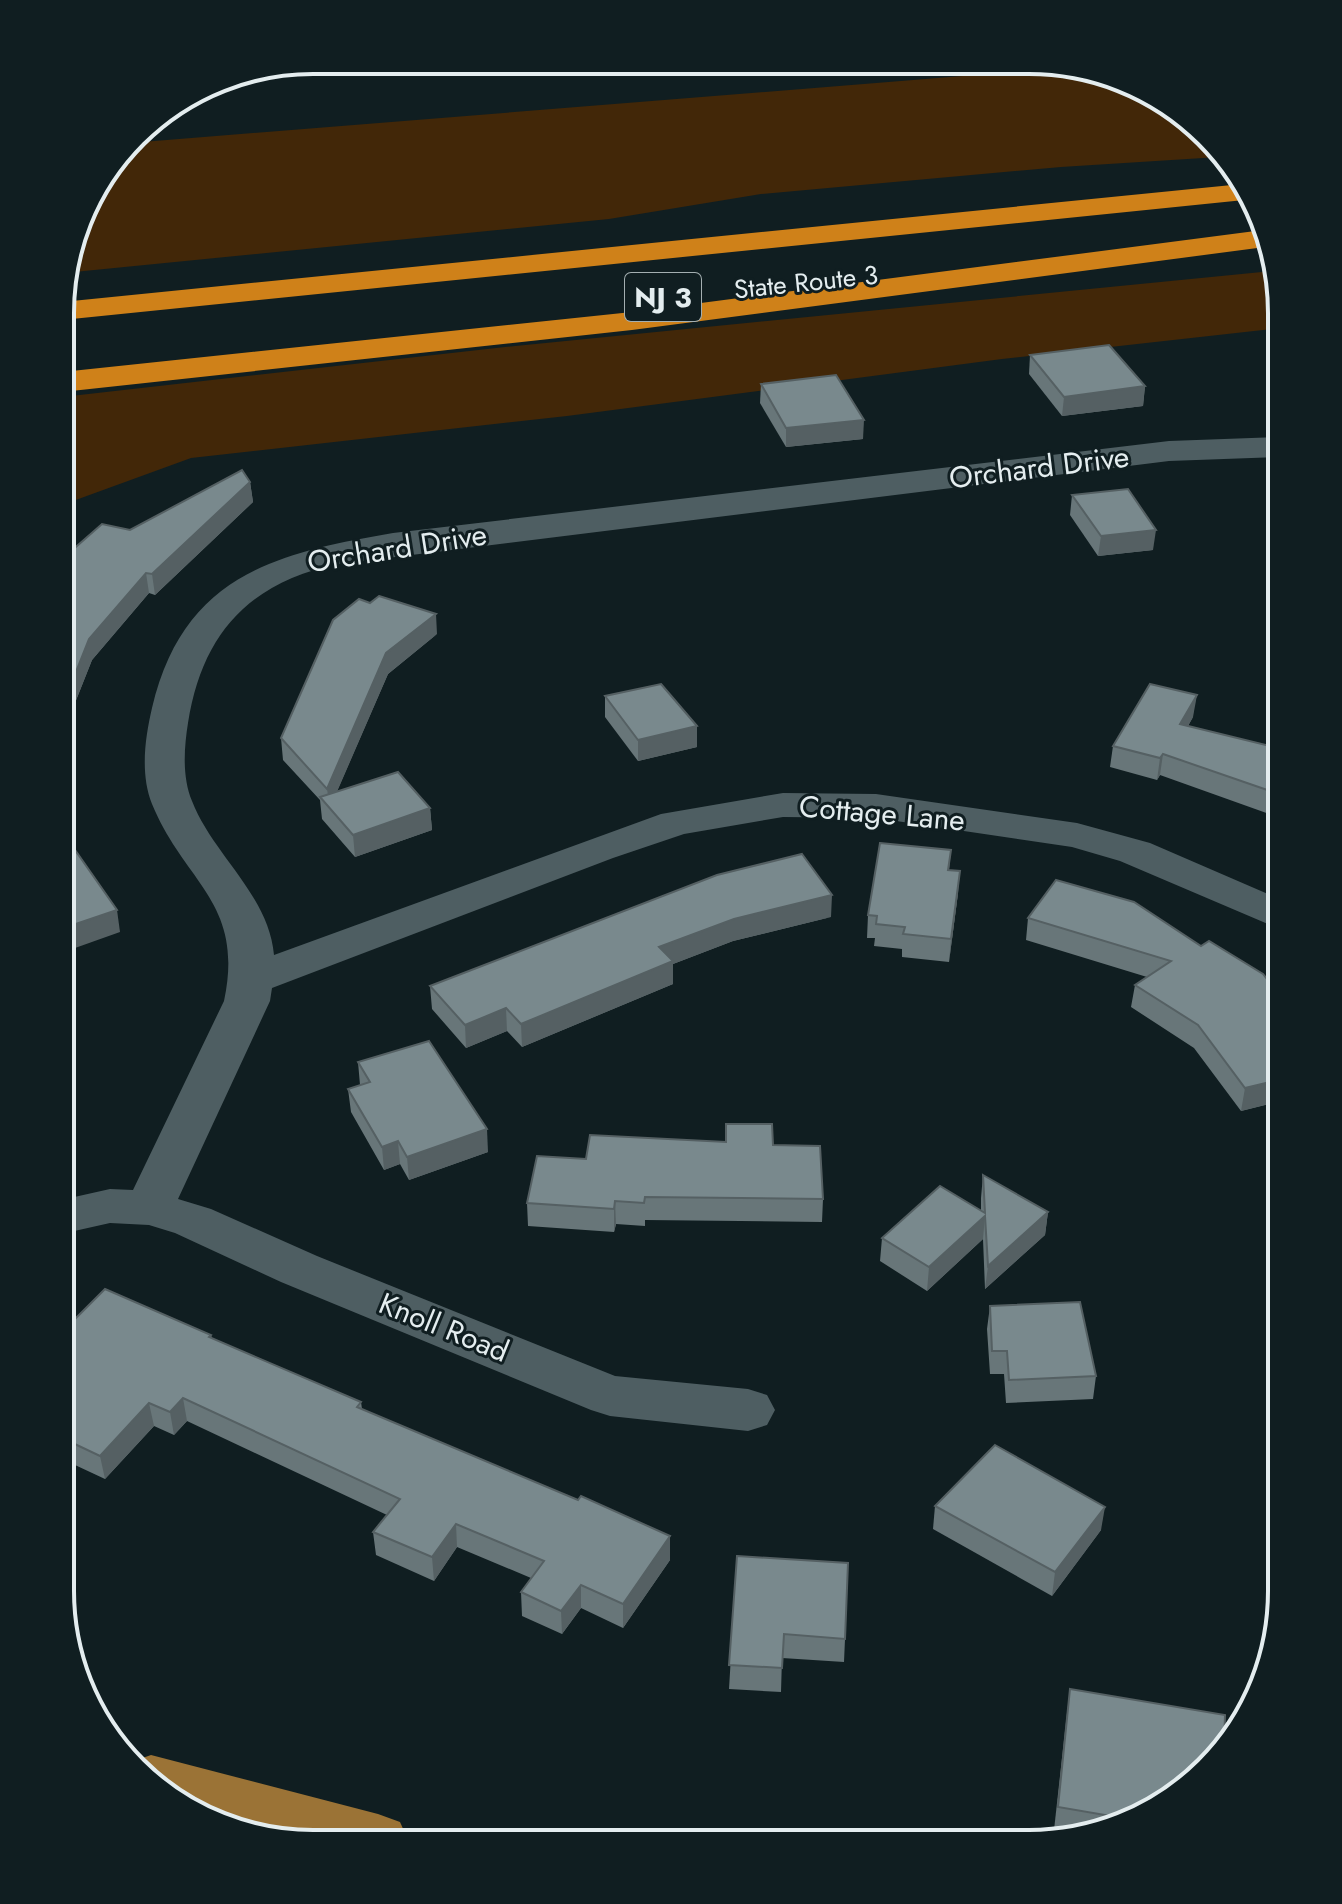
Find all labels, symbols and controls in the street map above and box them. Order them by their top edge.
street label: State Route 3 [732,256,880,308]
road number: NJ 3 [625,273,701,321]
street label: Orchard Drive [946,435,1132,499]
street label: Orchard Drive [304,513,490,583]
street label: Cottage Lane [797,784,967,842]
street label: Knoll Road [373,1281,515,1373]

